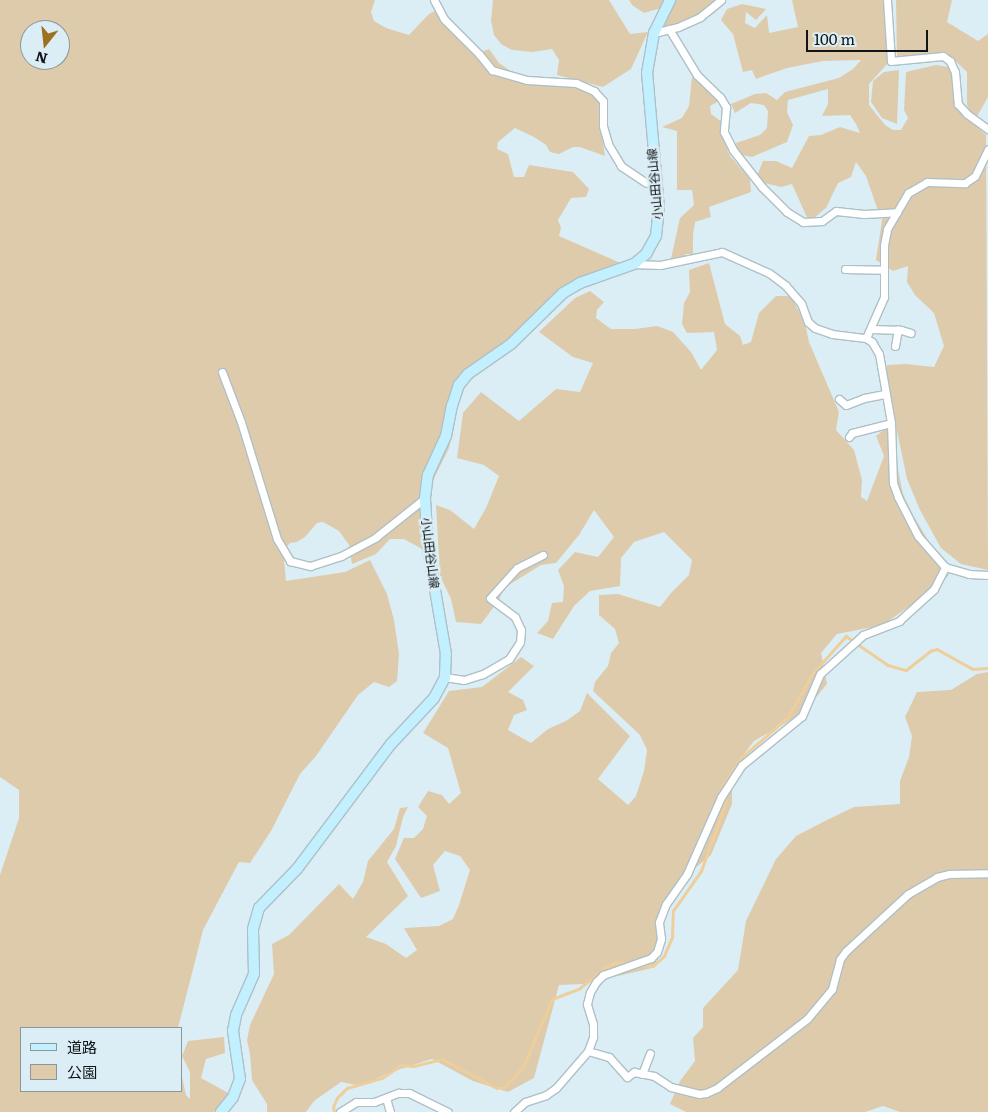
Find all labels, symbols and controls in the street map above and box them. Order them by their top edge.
north arrow [20,20,70,70]
scale bar [808,20,930,52]
text: 100 m [814,27,855,50]
text: N [33,47,50,70]
street label: 小山田谷山線 [645,148,665,220]
street label: 小山田谷山線 [418,516,442,590]
legend [20,1027,182,1092]
text: 道路 [67,1035,97,1058]
text: 公園 [67,1060,97,1083]

